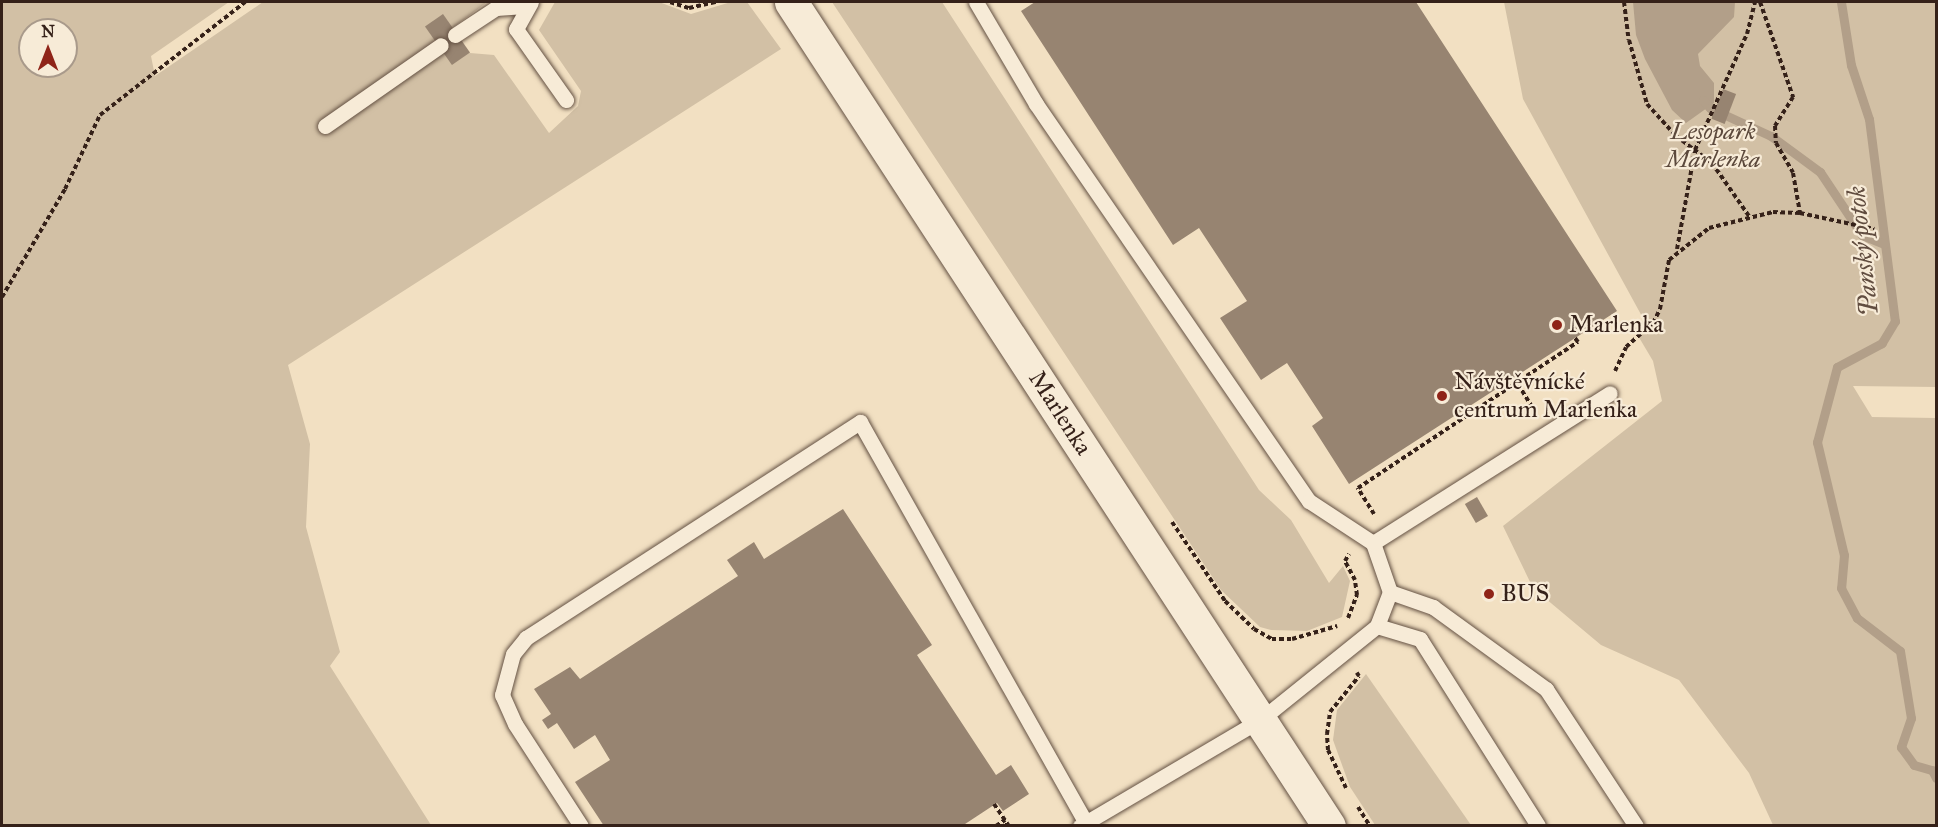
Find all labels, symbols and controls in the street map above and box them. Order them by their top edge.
north arrow [18,18,78,78]
text: N [41,22,55,41]
park label: Lesopark Marlenka [1666,118,1760,174]
water label: Panský potok [1841,184,1885,318]
place label: Marlenka [1569,311,1663,339]
marker: Marlenka [1550,318,1564,332]
street label: Marlenka [1022,366,1098,460]
place label: Návštěvnícké centrum Marlenka [1454,368,1637,424]
marker: Návštěvnícké centrum Marlenka [1435,389,1449,403]
place label: BUS [1501,580,1549,608]
marker: BUS [1482,587,1496,601]

